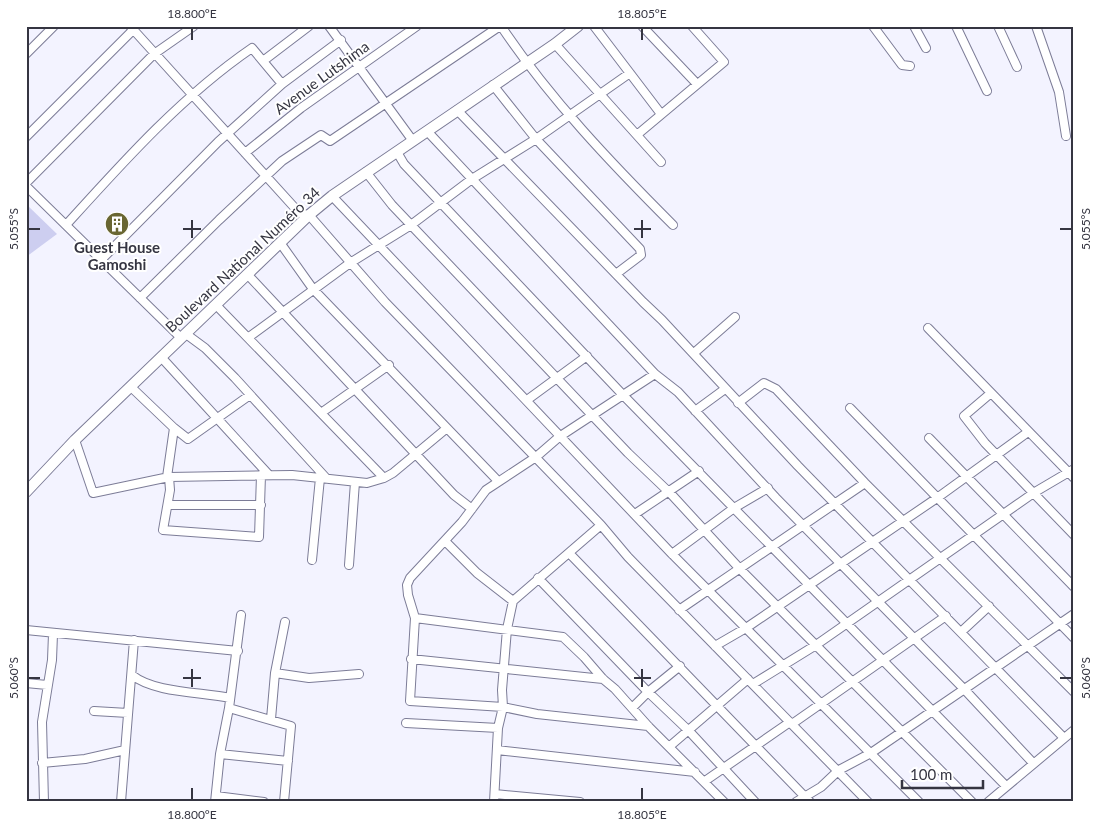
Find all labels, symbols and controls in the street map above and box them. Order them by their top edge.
text: 18.800°E [167,6,217,21]
text: 18.805°E [617,6,667,21]
street label: Avenue Lutshima [271,37,372,118]
street label: Boulevard National Numéro 34 [161,183,323,336]
text: 5.055°S [6,208,21,250]
text: 5.055°S [1078,208,1093,250]
building icon: Guest House Gamoshi [104,211,130,237]
place label: Guest House Gamoshi [74,238,160,273]
text: 5.060°S [6,657,21,699]
text: 5.060°S [1078,657,1093,699]
scale bar [902,758,984,790]
text: 100 m [910,765,952,783]
text: 18.800°E [167,807,217,822]
text: 18.805°E [617,807,667,822]

